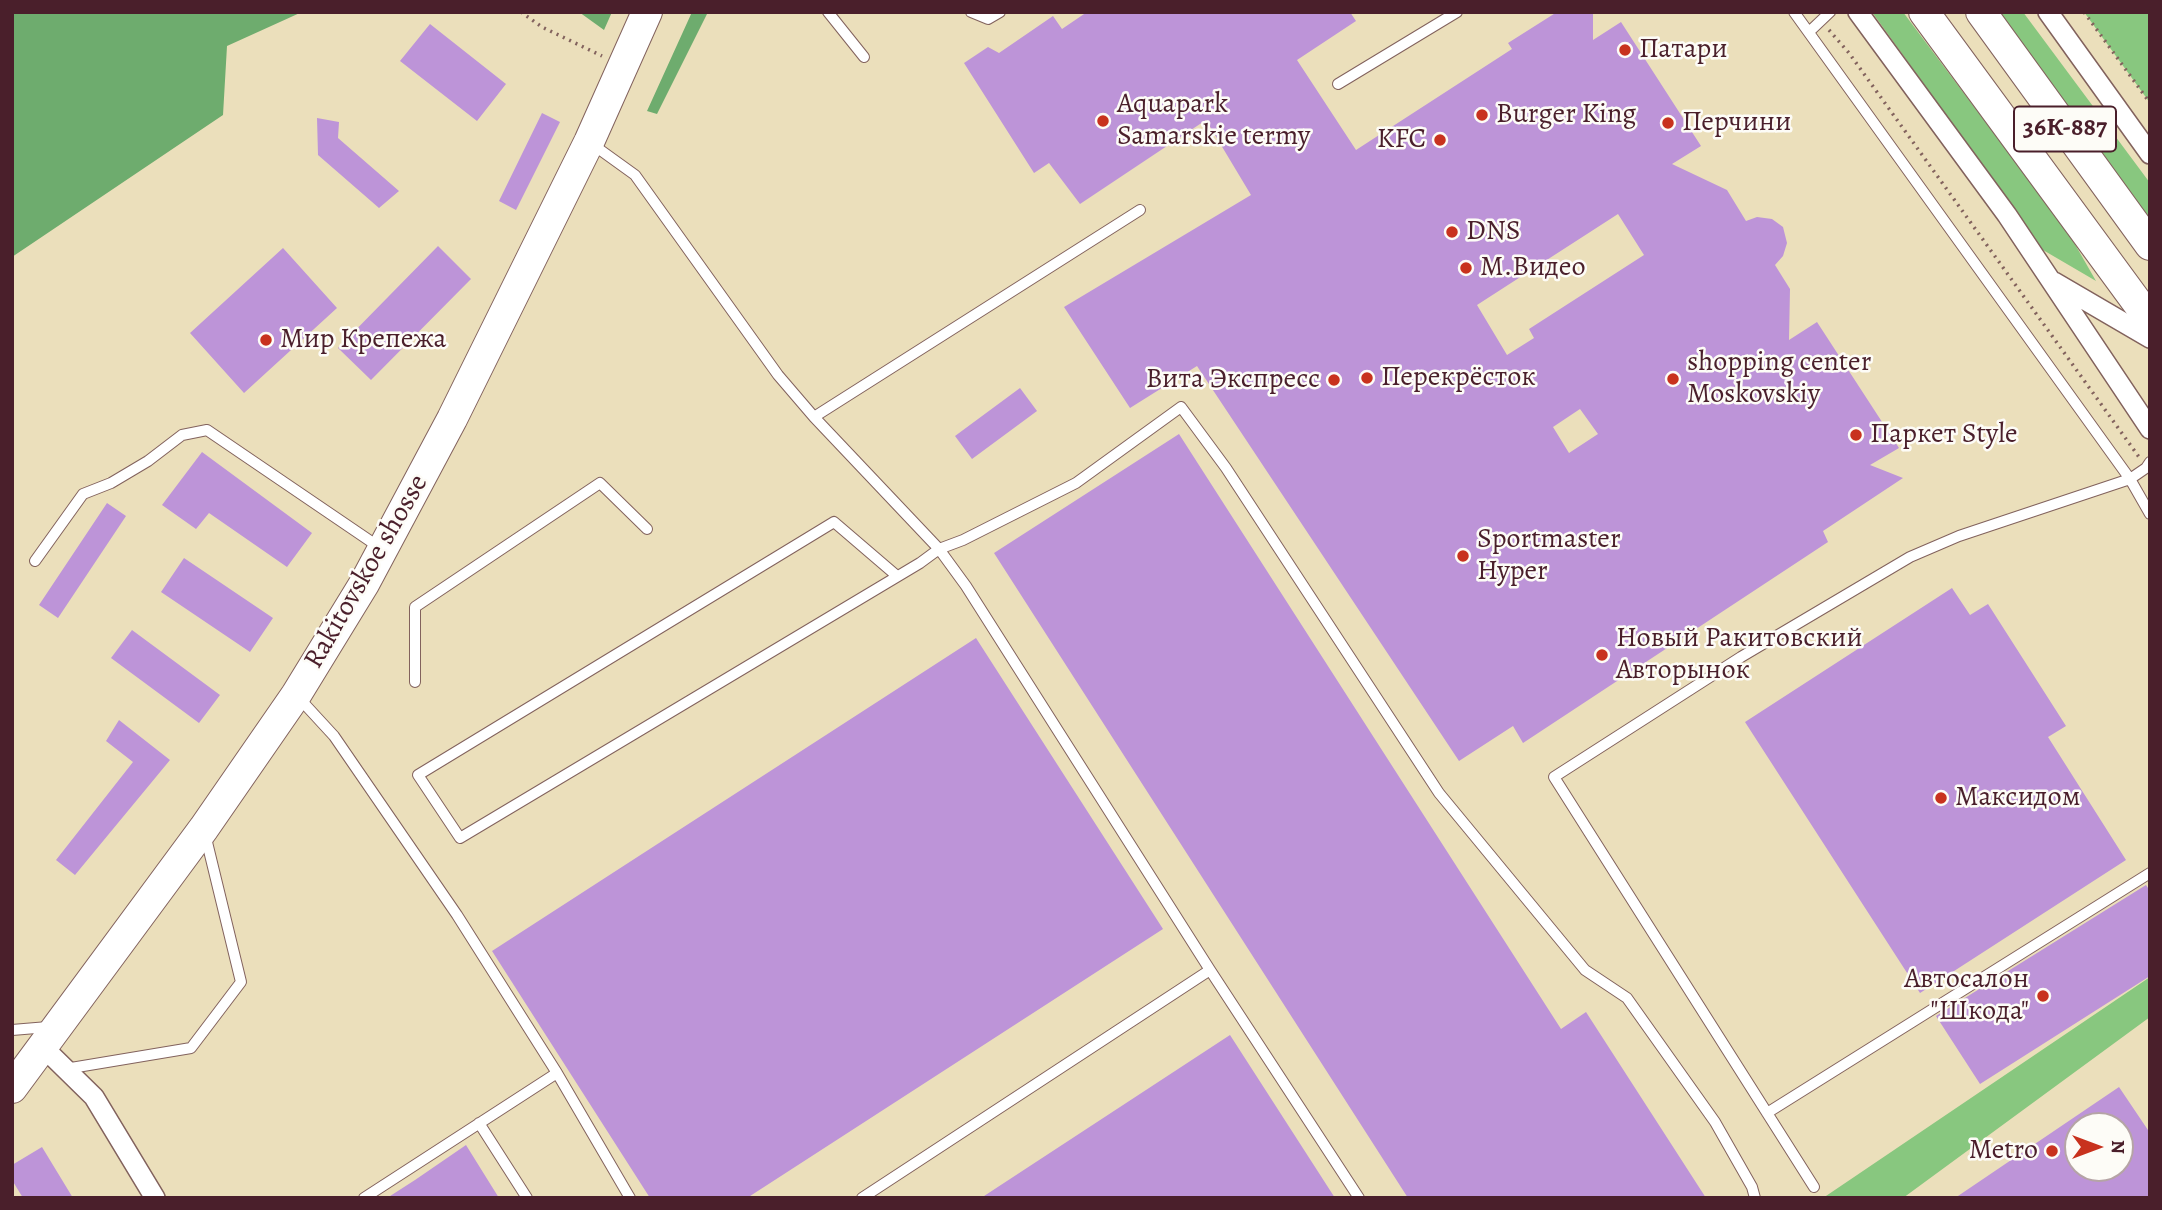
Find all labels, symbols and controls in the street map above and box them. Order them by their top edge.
place label: Патари [1639,33,1728,67]
marker: Патари [1617,42,1633,58]
place label: Aquapark Samarskie termy [1117,88,1310,154]
place label: Burger King [1496,98,1636,132]
place label: Перчини [1682,106,1791,140]
road number: 36К-887 [2014,106,2116,152]
marker: Burger King [1474,107,1490,123]
marker: Aquapark Samarskie termy [1095,113,1111,129]
marker: Перчини [1660,115,1676,131]
place label: KFC [1377,123,1426,157]
marker: KFC [1432,132,1448,148]
place label: DNS [1466,215,1521,249]
marker: DNS [1444,224,1460,240]
place label: М.Видео [1480,251,1586,285]
marker: М.Видео [1458,260,1474,276]
place label: Мир Крепежа [280,323,446,357]
marker: Мир Крепежа [258,332,274,348]
place label: shopping center Moskovskiy [1687,346,1871,412]
place label: Перекрёсток [1381,361,1536,395]
place label: Вита Экспресс [1146,363,1320,397]
marker: Перекрёсток [1359,370,1375,386]
marker: shopping center Moskovskiy [1665,371,1681,387]
marker: Вита Экспресс [1326,372,1342,388]
place label: Паркет Style [1870,418,2018,452]
marker: Паркет Style [1848,427,1864,443]
street label: Rakitovskoe shosse [298,469,436,675]
place label: Sportmaster Hyper [1477,523,1621,589]
marker: Sportmaster Hyper [1455,548,1471,564]
place label: Новый Ракитовский Авторынок [1616,622,1863,688]
marker: Новый Ракитовский Авторынок [1594,647,1610,663]
place label: Максидом [1955,781,2081,815]
marker: Максидом [1933,790,1949,806]
place label: Автосалон "Шкода" [1904,963,2029,1029]
marker: Автосалон "Шкода" [2035,988,2051,1004]
north arrow [2064,1112,2134,1182]
place label: Metro [1969,1134,2038,1168]
text: N [2105,1140,2131,1154]
marker: Metro [2044,1143,2060,1159]

